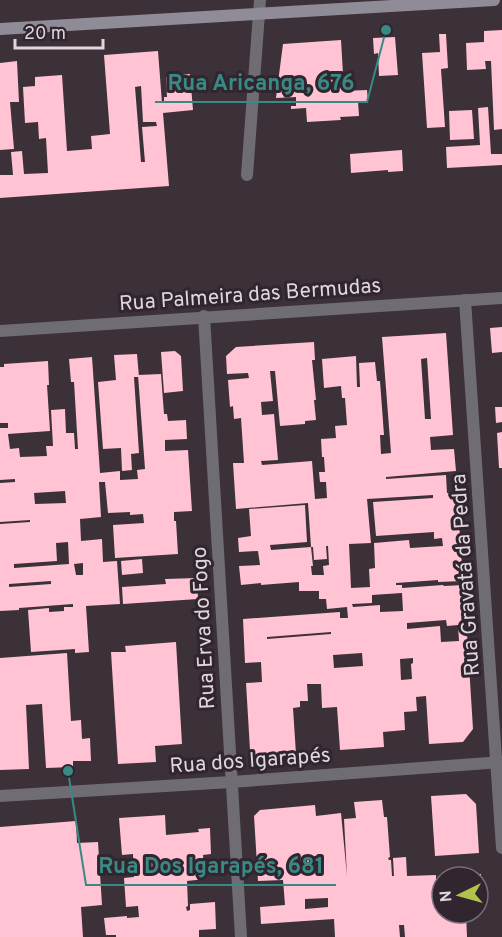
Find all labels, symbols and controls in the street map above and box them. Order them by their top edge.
scale bar [15,12,104,50]
text: 20 m [24,23,66,46]
callout: Rua Aricanga, 676 [155,62,367,102]
text: Rua Aricanga, 676 [167,71,355,98]
street label: Rua Palmeira das Bermudas [118,273,382,318]
street label: Rua Gravatá da Pedra [446,473,487,677]
street label: Rua Erva do Fogo [187,546,222,710]
street label: Rua dos Igarapés [169,742,332,781]
callout: Rua Dos Igarapés, 681 [86,845,336,885]
text: Rua Dos Igarapés, 681 [98,854,324,881]
north arrow [430,865,490,925]
text: N [437,890,458,903]

